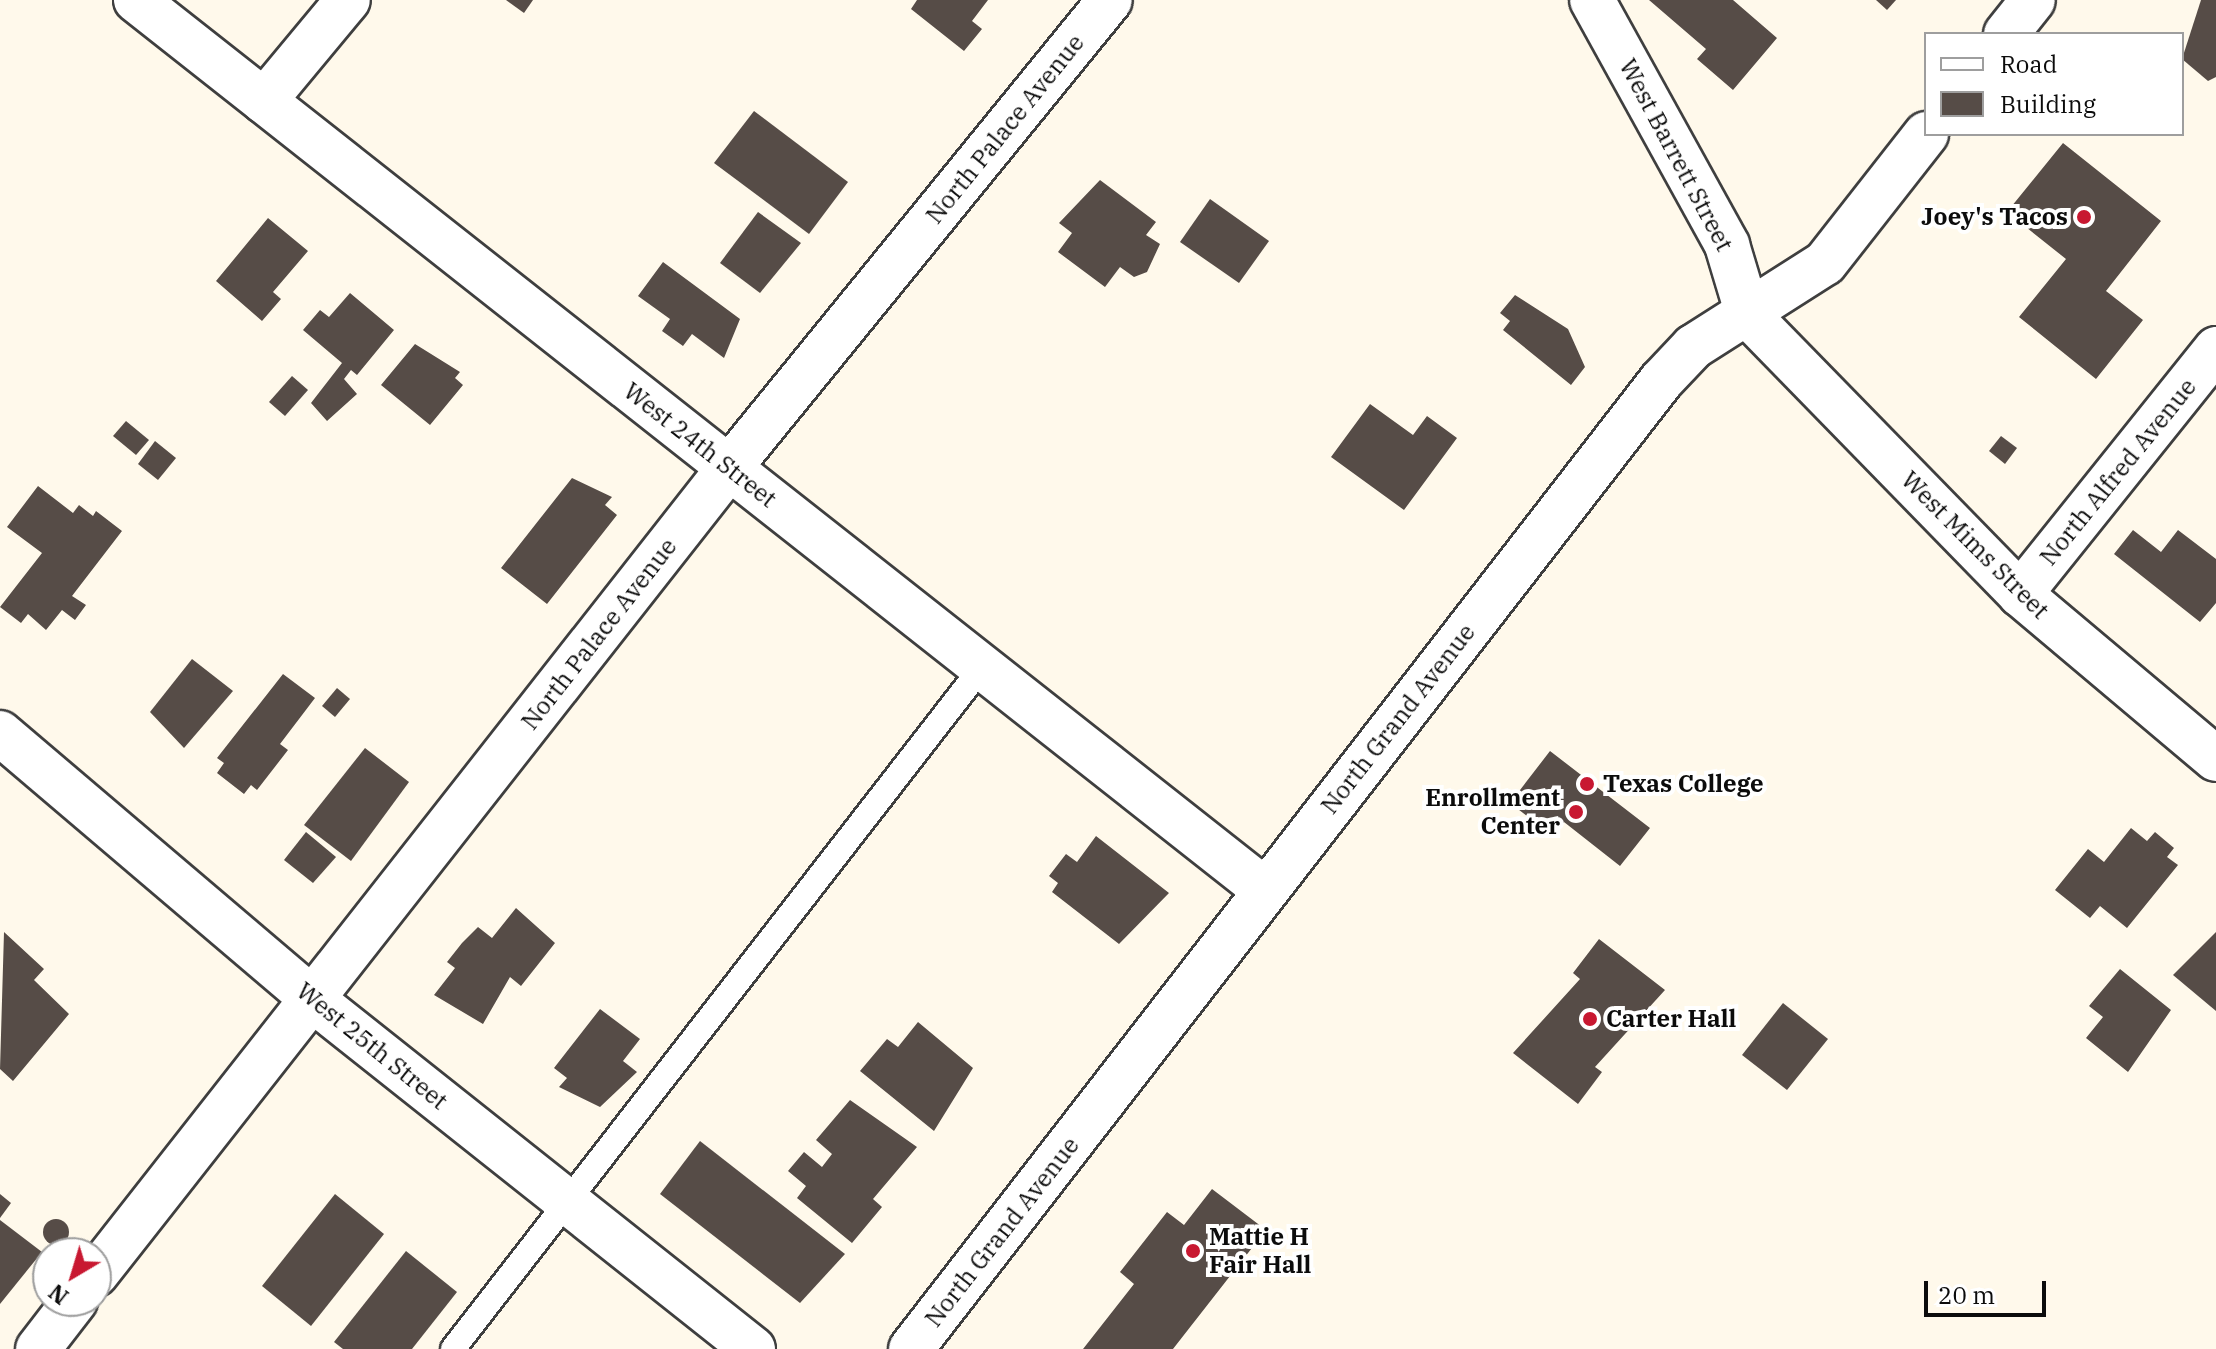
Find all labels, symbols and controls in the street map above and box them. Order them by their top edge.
street label: North Palace Avenue [920,29,1090,229]
legend [1924,32,2184,136]
text: Road [2000,48,2057,80]
street label: West Barrett Street [1613,54,1739,256]
text: Building [2000,88,2096,120]
place label: Joey's Tacos [1921,203,2068,231]
marker: Joey's Tacos [2075,208,2093,226]
street label: North Alfred Avenue [2034,373,2202,571]
street label: West 24th Street [618,376,782,514]
street label: West Mims Street [1895,465,2055,625]
street label: North Palace Avenue [515,533,683,735]
street label: North Grand Avenue [1315,618,1481,820]
place label: Texas College [1603,770,1764,798]
marker: Texas College [1578,775,1596,793]
place label: Enrollment Center [1425,784,1560,840]
marker: Enrollment Center [1567,803,1585,821]
street label: West 25th Street [291,976,453,1116]
place label: Carter Hall [1606,1005,1736,1033]
marker: Carter Hall [1581,1010,1599,1028]
street label: North Grand Avenue [919,1131,1085,1333]
place label: Mattie H Fair Hall [1209,1223,1311,1279]
north arrow [32,1237,112,1317]
marker: Mattie H Fair Hall [1184,1242,1202,1260]
scale bar [1928,1265,2050,1315]
text: N [42,1278,74,1312]
text: 20 m [1938,1279,1995,1311]

